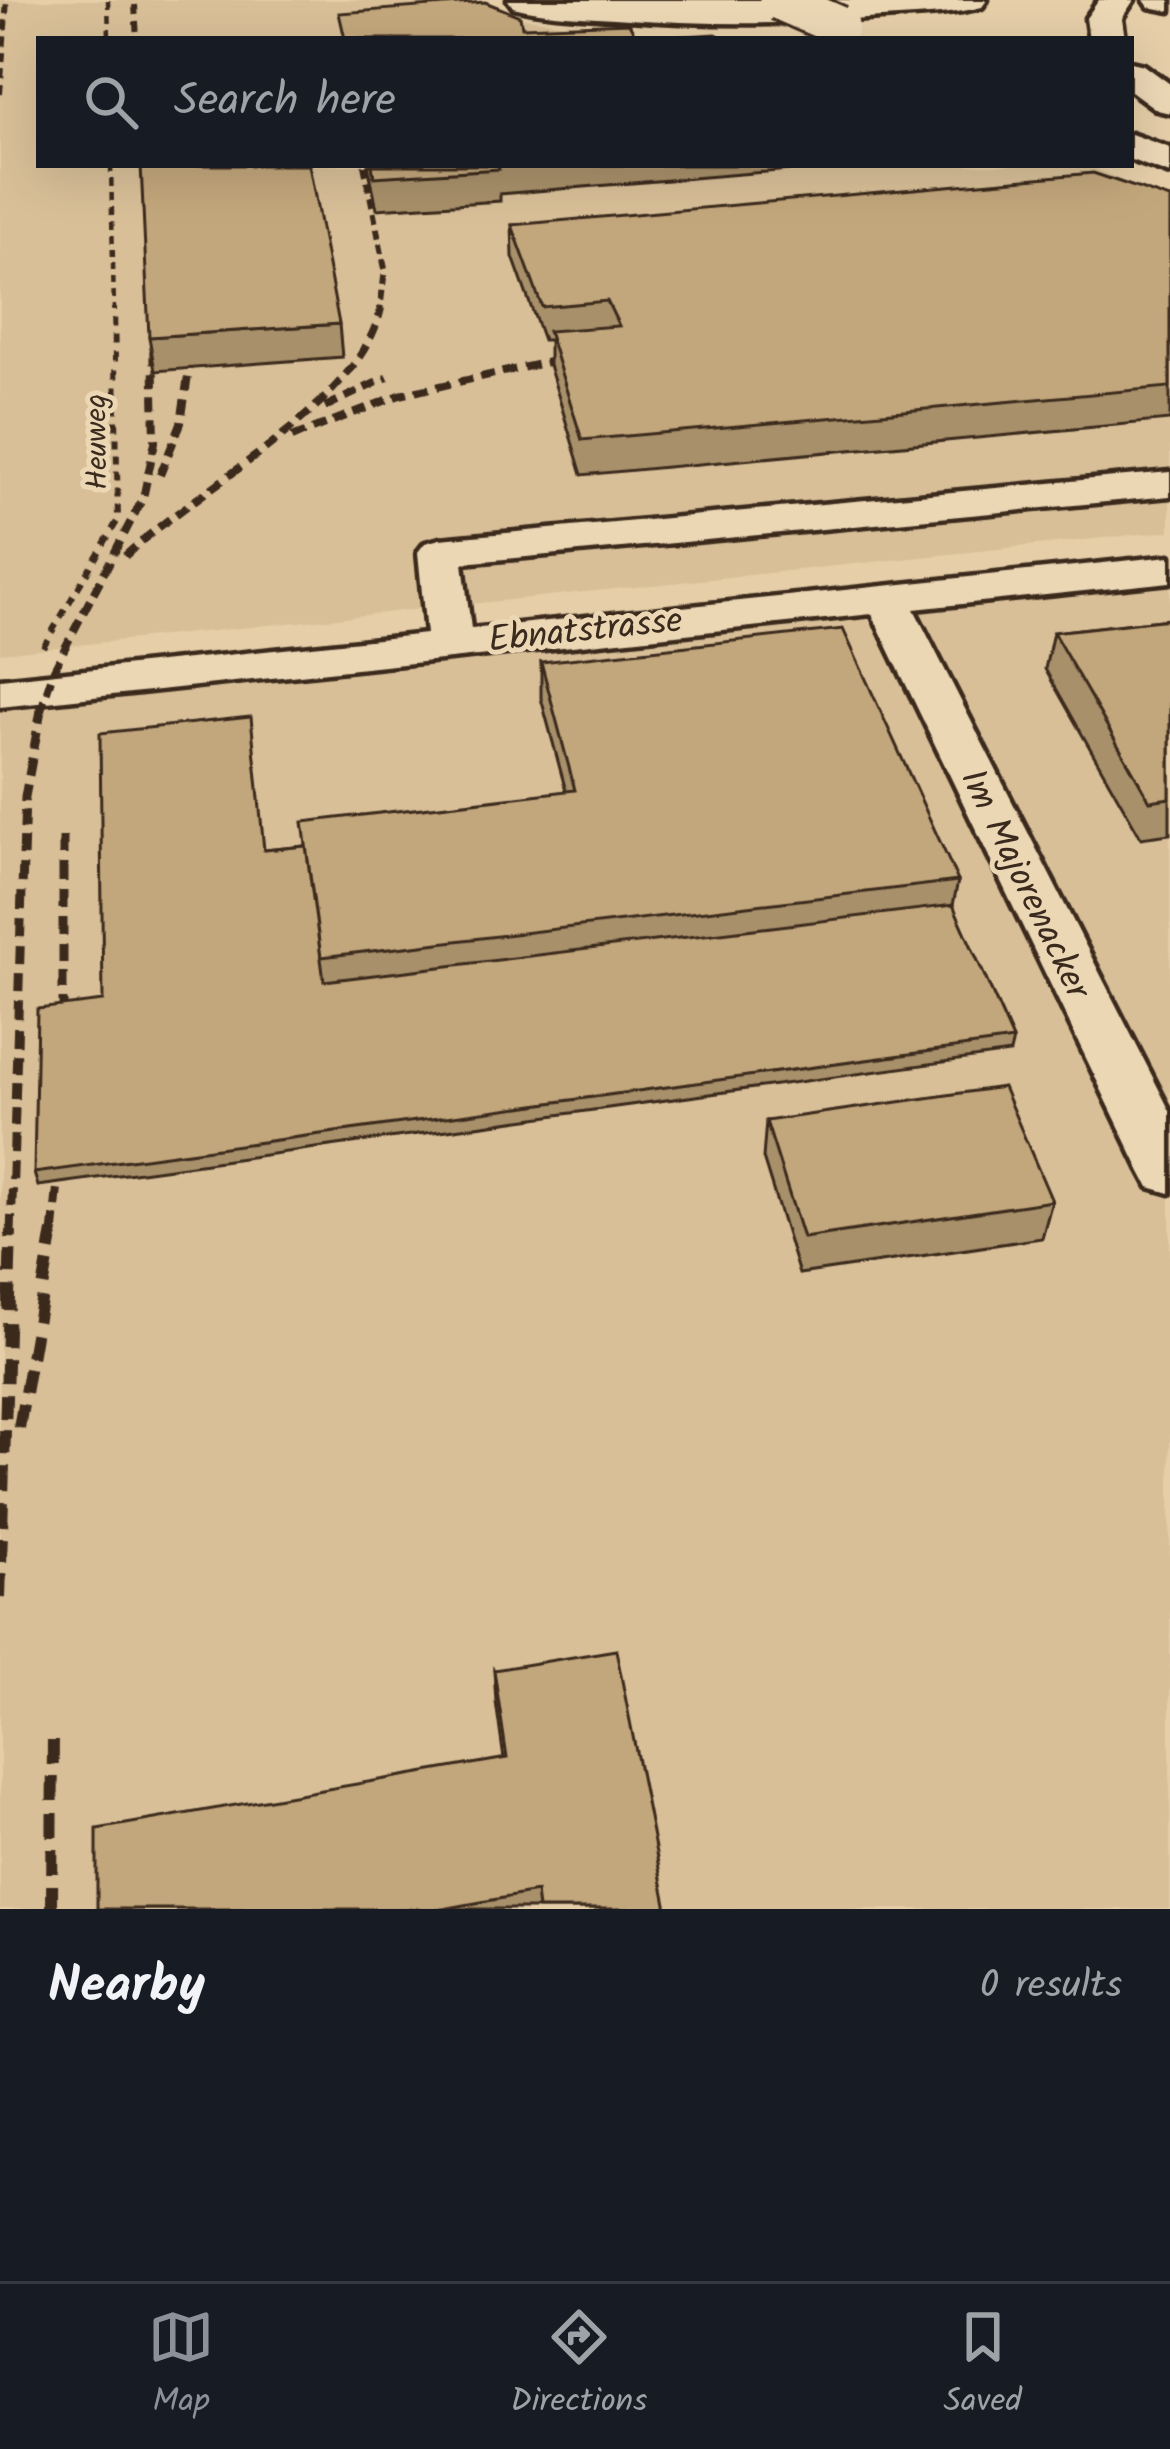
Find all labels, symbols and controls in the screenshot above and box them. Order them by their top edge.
search box [36,36,1134,168]
text: Search here [174,66,396,138]
icon: search [78,69,144,135]
street label: Heuweg [73,394,123,490]
street label: Ebnatstrasse [485,593,685,670]
street label: Im Majorenacker [943,760,1105,1011]
text: Nearby [48,1947,205,2028]
text: 0 results [980,1956,1122,2018]
tab: Map [148,2304,214,2429]
tab: Directions [510,2304,647,2429]
tab: Saved [944,2304,1022,2429]

